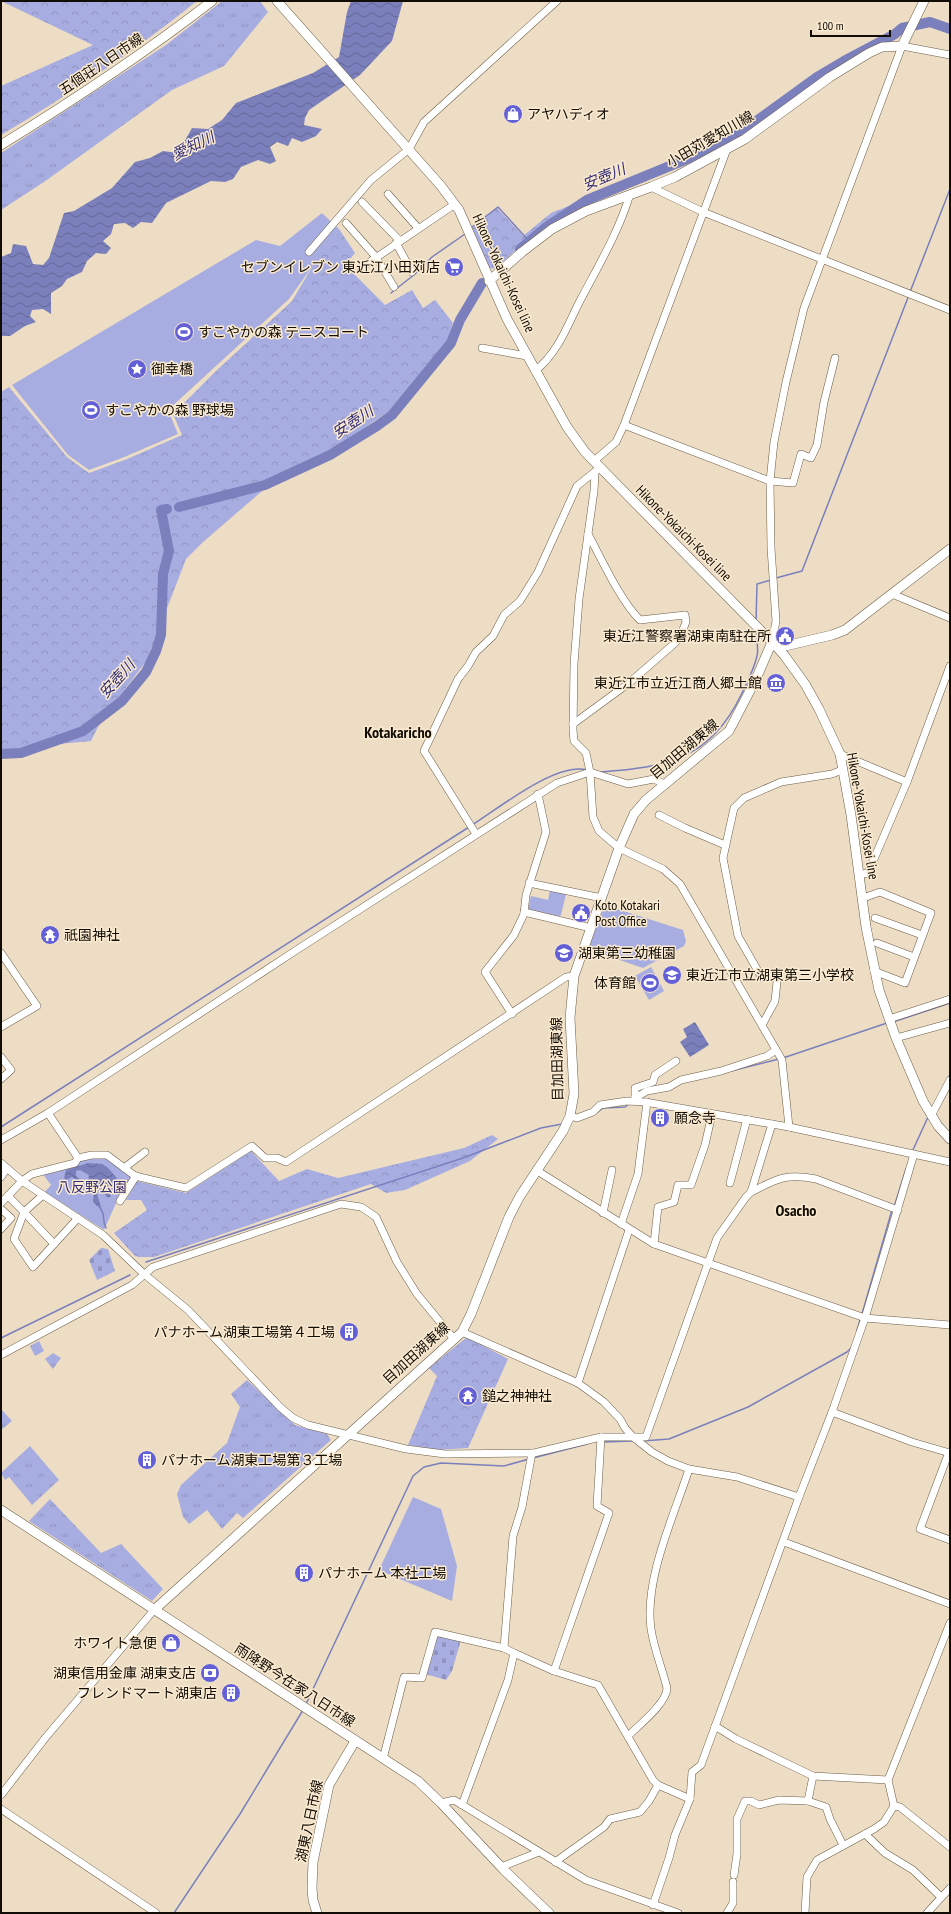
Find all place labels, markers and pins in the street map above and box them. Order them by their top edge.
shop icon: アヤハディオ [502,103,524,125]
place label: アヤハディオ [527,105,610,123]
supermarket icon: セブンイレブン 東近江小田苅店 [443,256,465,278]
place label: セブンイレブン 東近江小田苅店 [241,258,440,276]
sports icon: すこやかの森 テニスコート [173,321,195,343]
place label: すこやかの森 テニスコート [198,323,369,341]
place icon: 御幸橋 [126,358,148,380]
place label: 御幸橋 [151,360,193,378]
sports icon: すこやかの森 野球場 [80,399,102,421]
place label: すこやかの森 野球場 [105,401,234,419]
public building icon: 東近江警察署湖東南駐在所 [774,625,796,647]
place label: 東近江警察署湖東南駐在所 [603,627,771,645]
museum icon: 東近江市立近江商人郷土館 [765,672,787,694]
place label: 東近江市立近江商人郷土館 [594,674,762,692]
place label: Koto Kotakari Post Office [595,896,660,930]
public building icon: Koto Kotakari Post Office [570,902,592,924]
temple icon: 祇園神社 [39,924,61,946]
place label: 祇園神社 [64,926,120,944]
school or university icon: 湖東第三幼稚園 [553,942,575,964]
place label: 湖東第三幼稚園 [578,944,676,962]
school or university icon: 東近江市立湖東第三小学校 [661,964,683,986]
place label: 東近江市立湖東第三小学校 [686,966,854,984]
sports icon: 体育館 [639,972,661,994]
place label: 体育館 [594,974,636,992]
building icon: 願念寺 [649,1107,671,1129]
place label: 願念寺 [674,1109,716,1127]
building icon: パナホーム湖東工場第４工場 [338,1321,360,1343]
place label: パナホーム湖東工場第４工場 [153,1323,335,1341]
temple icon: 鎚之神神社 [457,1385,479,1407]
place label: 鎚之神神社 [482,1387,552,1405]
building icon: パナホーム湖東工場第３工場 [136,1449,158,1471]
place label: パナホーム湖東工場第３工場 [161,1451,343,1469]
building icon: パナホーム 本社工場 [293,1562,315,1584]
place label: パナホーム 本社工場 [318,1564,447,1582]
shop icon: ホワイト急便 [160,1632,182,1654]
place label: ホワイト急便 [73,1634,157,1652]
bank icon: 湖東信用金庫 湖東支店 [199,1662,221,1684]
place label: 湖東信用金庫 湖東支店 [53,1664,196,1682]
building icon: フレンドマート湖東店 [220,1682,242,1704]
place label: フレンドマート湖東店 [77,1684,217,1702]

